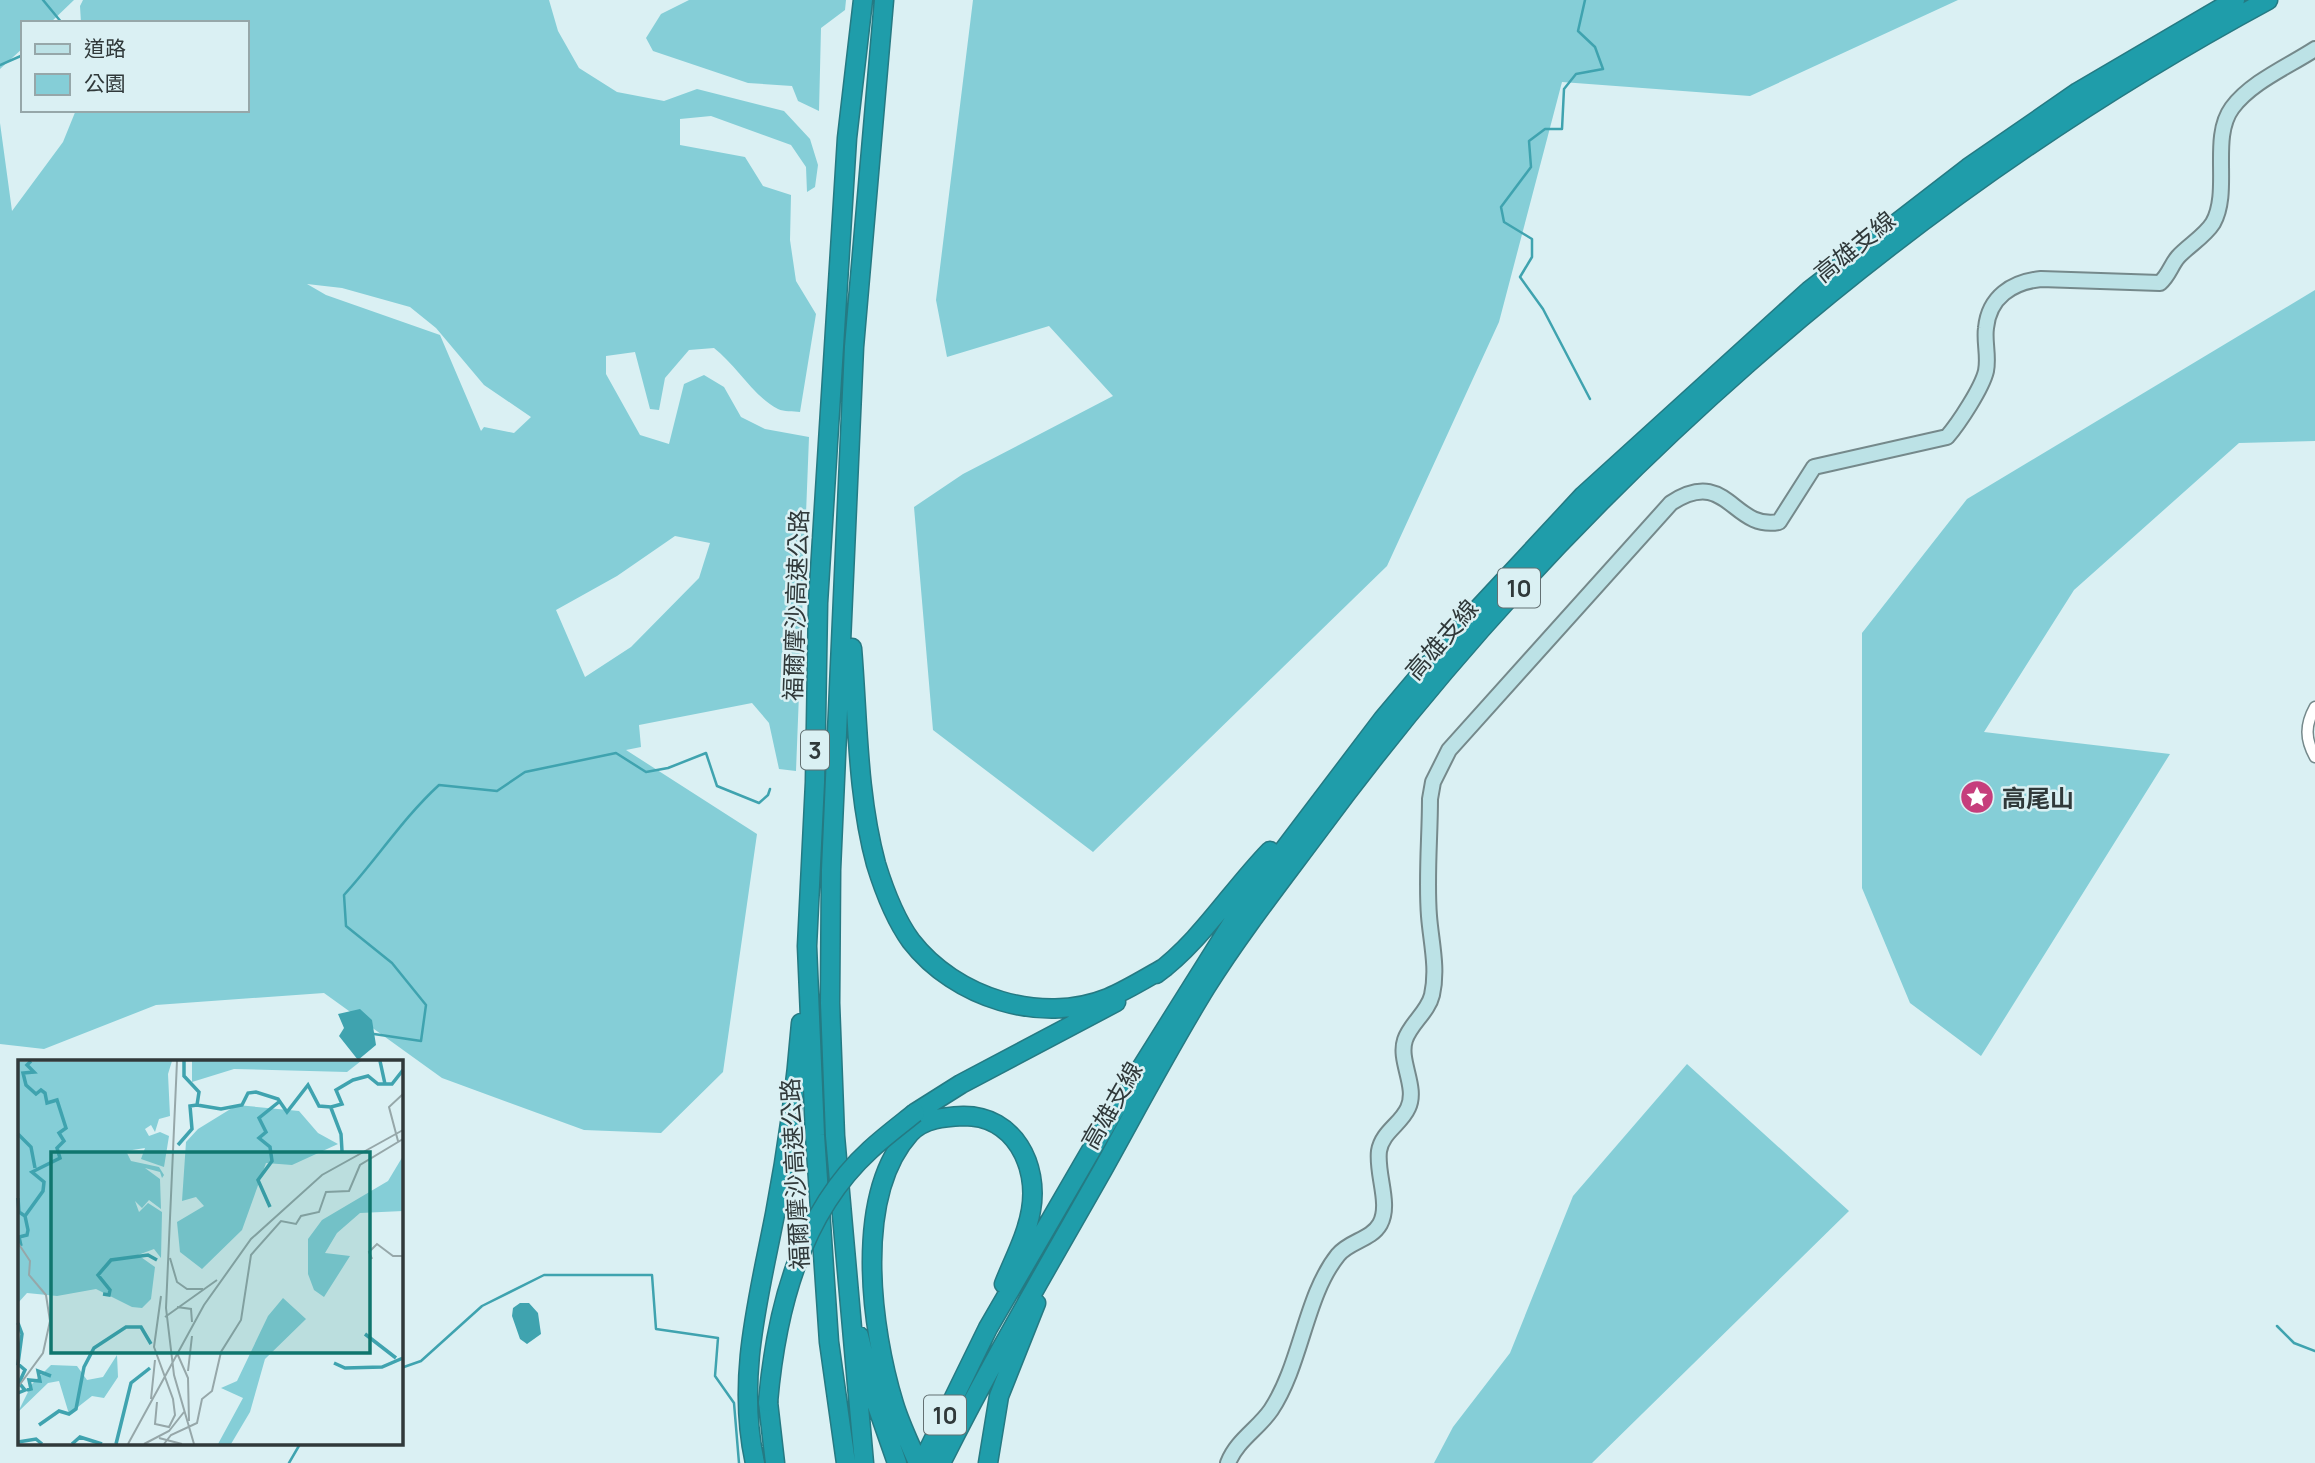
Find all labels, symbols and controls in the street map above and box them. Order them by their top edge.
legend [21,21,248,112]
text: 道路 [84,34,126,62]
text: 公園 [84,69,126,97]
street label: 高雄支線 [1806,203,1902,289]
street label: 福爾摩沙高速公路 [775,508,815,702]
road number: 10 [1498,568,1540,608]
street label: 高雄支線 [1397,592,1485,686]
road number: 3 [801,730,829,770]
place icon: 高尾山 [1958,778,1996,816]
place label: 高尾山 [2002,781,2074,814]
street label: 高雄支線 [1073,1055,1149,1155]
inset map [18,1060,402,1446]
street label: 福爾摩沙高速公路 [772,1077,816,1271]
road number: 10 [924,1396,966,1434]

